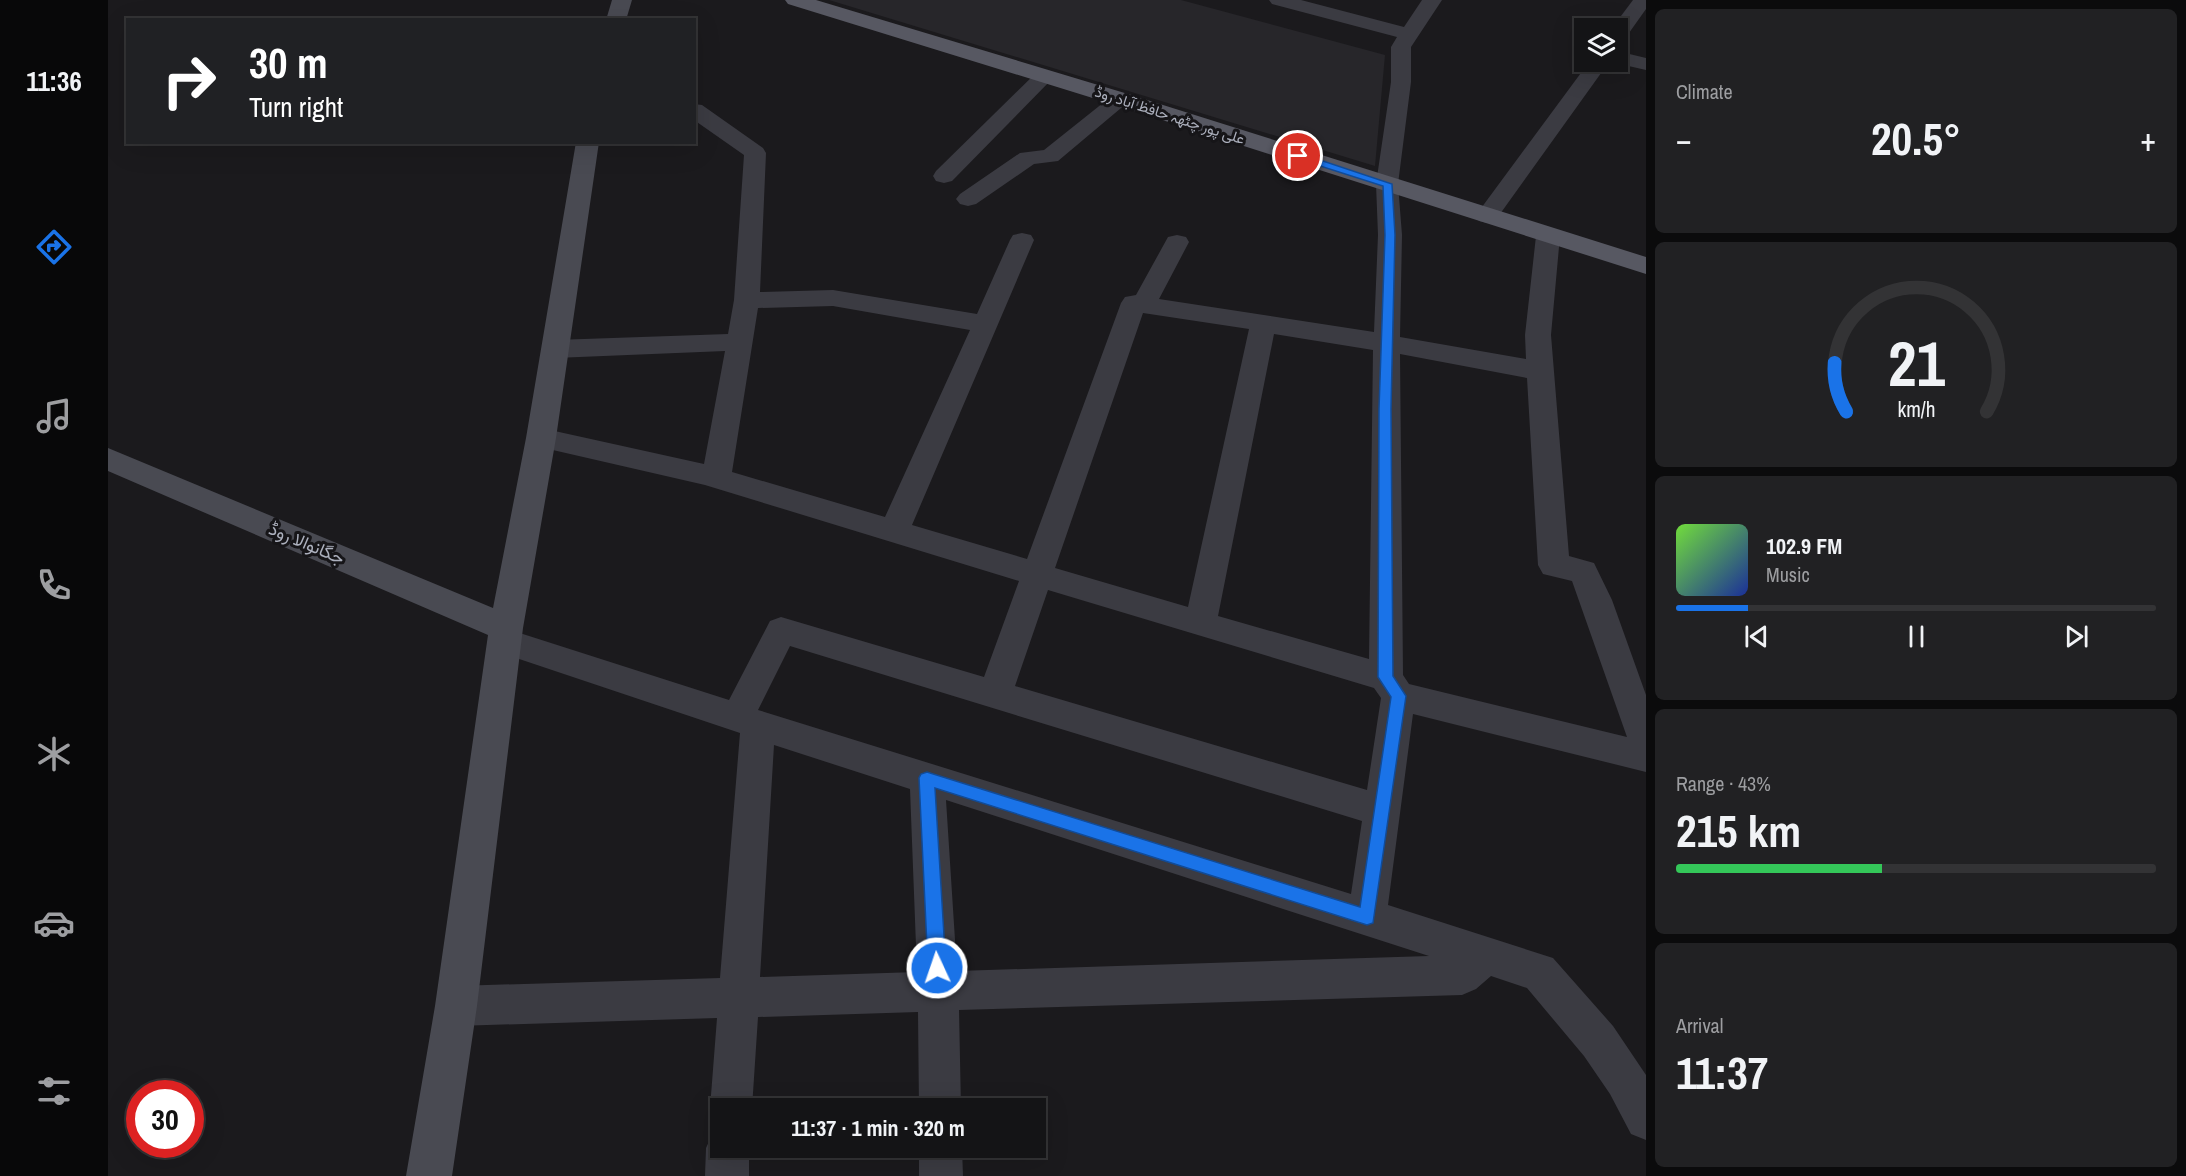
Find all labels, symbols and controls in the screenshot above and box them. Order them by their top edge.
map controls [1574,18,1628,72]
button: layers [1574,18,1628,72]
text: 30 m [249,35,328,91]
icon: right [150,42,228,120]
text: 11:36 [26,63,82,99]
text: Climate [1676,78,1733,105]
street label: علی پور چٹھہ حافظ آباد روڈ [1092,81,1248,149]
text: Turn right [249,89,343,125]
text: 20.5° [1871,108,1961,169]
text: − [1676,117,1692,161]
text: + [2140,117,2156,161]
pin [1272,130,1323,181]
icon: arrive [1281,139,1314,172]
icon: directions [33,226,75,268]
text: 21 [1888,321,1945,405]
icon: music [33,395,75,437]
text: km/h [1897,395,1935,424]
street label: جگانوالا روڈ [265,516,349,570]
text: 102.9 FM [1766,531,1842,561]
text: Music [1766,561,1810,588]
icon: phone [33,564,75,606]
icon: previous [1740,620,1773,653]
icon: pause [1900,620,1933,653]
icon: next [2060,620,2093,653]
icon: climate [33,733,75,775]
text: Range · 43% [1676,770,1771,797]
text: 215 km [1676,800,1801,861]
icon: car [33,902,75,944]
position arrow [905,936,969,1000]
text: Arrival [1676,1012,1723,1039]
text: 11:37 [1676,1042,1768,1103]
icon: filters [33,1070,75,1112]
speed limit sign: 30 [126,1080,204,1158]
text: 11:37 · 1 min · 320 m [791,1113,965,1143]

